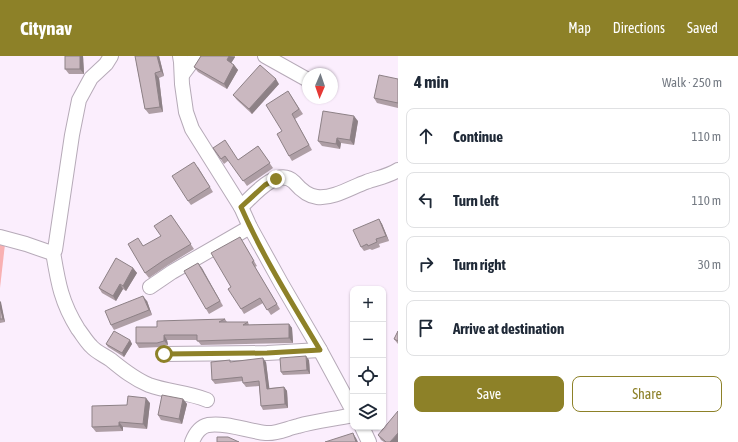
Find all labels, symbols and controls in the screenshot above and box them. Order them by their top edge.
text: Citynav [20,17,72,39]
text: Map [568,20,591,36]
text: Directions [613,20,665,36]
text: Saved [687,20,718,36]
north arrow [302,68,338,104]
text: 4 min [414,72,449,92]
text: Walk · 250 m [662,75,722,90]
icon: ahead [415,125,437,147]
text: Continue [453,128,503,145]
text: 110 m [692,129,721,144]
route end [267,170,285,188]
icon: left [415,189,437,211]
text: Turn left [453,192,499,209]
text: 110 m [692,193,721,208]
icon: right [415,253,437,275]
text: Turn right [453,256,506,273]
text: 30 m [698,257,721,272]
map controls [350,286,386,430]
button: + [350,286,386,322]
icon: arrive [415,317,437,339]
text: Arrive at destination [453,320,564,337]
button: − [350,322,386,358]
route start [155,345,173,363]
button: locate [350,358,386,394]
button: Save [414,376,564,412]
button: Share [572,376,722,412]
button: layers [350,394,386,430]

